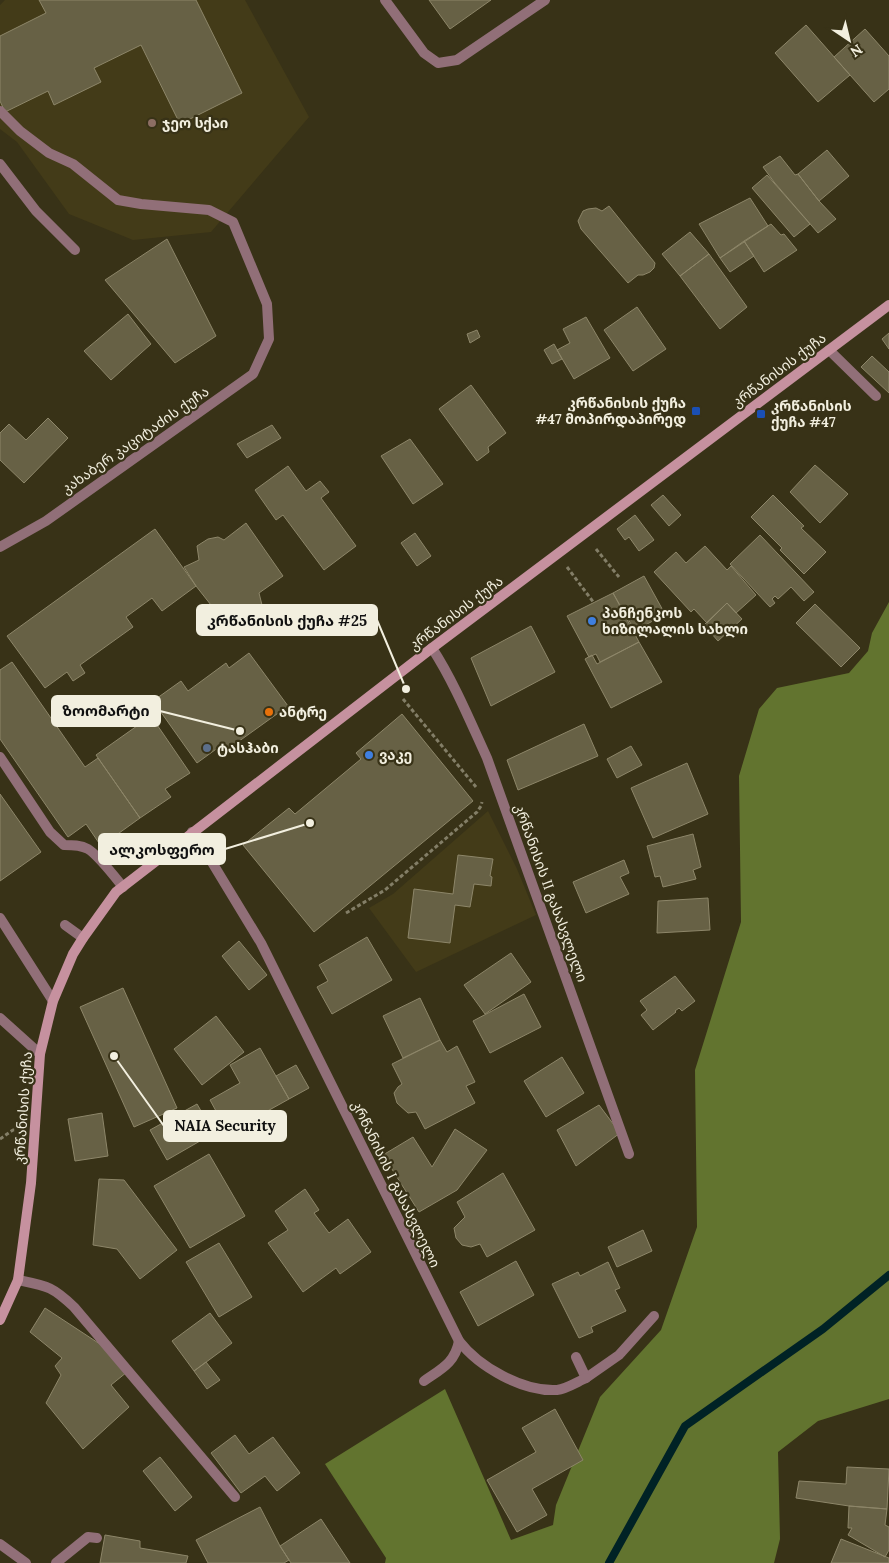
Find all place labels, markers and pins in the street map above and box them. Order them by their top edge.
place label: ჯეო სქაი [162,114,228,132]
marker: ჯეო სქაი [146,117,158,129]
place label: კრწანისის ქუჩა #47 მოპირდაპირედ [535,394,686,428]
place label: კრწანისის ქუჩა #47 [771,397,852,431]
marker: კრწანისის ქუჩა #47 მოპირდაპირედ [690,405,702,417]
marker: კრწანისის ქუჩა #47 [755,408,767,420]
place label: პანჩენკოს ხიზილალის სახლი [602,604,748,638]
callout: კრწანისის ქუჩა #25 [197,605,377,635]
marker: პანჩენკოს ხიზილალის სახლი [586,615,598,627]
callout: ზოომარტი [52,696,160,726]
place label: ანტრე [279,703,327,721]
marker: ანტრე [263,706,275,718]
place label: ტასჰაბი [217,739,279,757]
marker: ტასჰაბი [201,742,213,754]
place label: ვაკე [379,746,412,764]
marker: ვაკე [363,749,375,761]
callout: ალკოსფერო [99,834,225,864]
callout: NAIA Security [164,1111,286,1141]

